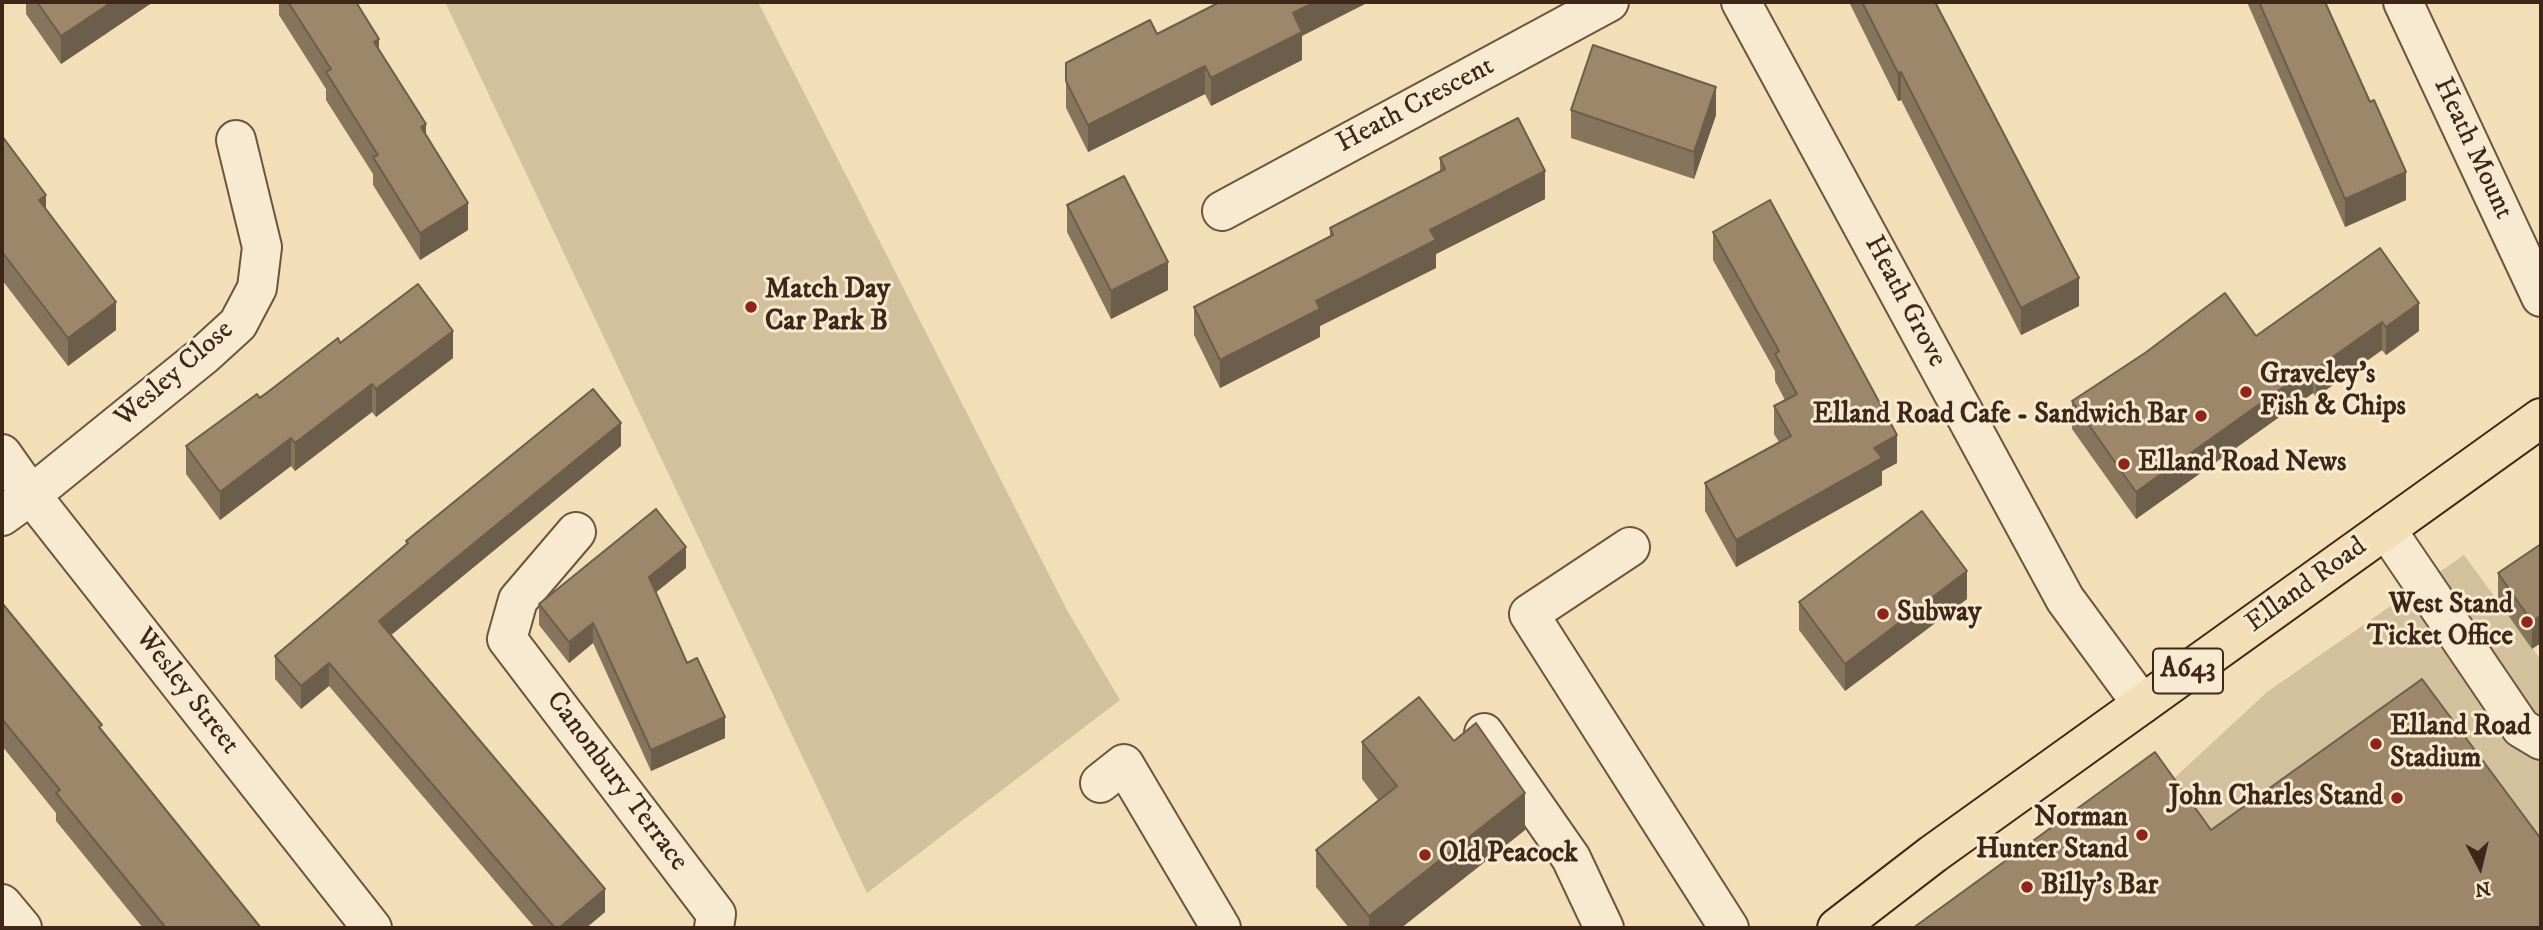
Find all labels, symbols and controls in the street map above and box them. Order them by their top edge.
street label: Heath Crescent [1332,51,1500,161]
street label: Heath Mount [2425,73,2519,225]
street label: Heath Grove [1855,231,1953,373]
place label: Match Day Car Park B [765,274,890,340]
marker: Match Day Car Park B [743,299,759,315]
street label: Wesley Close [109,314,241,436]
place label: Graveley's Fish & Chips [2260,359,2406,425]
marker: Graveley's Fish & Chips [2238,384,2254,400]
place label: Elland Road Cafe - Sandwich Bar [1813,399,2187,433]
marker: Elland Road Cafe - Sandwich Bar [2193,408,2209,424]
place label: Elland Road News [2138,447,2346,481]
marker: Elland Road News [2116,456,2132,472]
street label: Elland Road [2240,531,2374,641]
place label: West Stand Ticket Office [2367,589,2513,655]
place label: Subway [1897,597,1981,631]
marker: Subway [1875,606,1891,622]
marker: West Stand Ticket Office [2519,614,2535,630]
street label: Wesley Street [126,622,246,762]
road number: A643 [2153,649,2223,694]
street label: Canonbury Terrace [538,686,694,878]
place label: Elland Road Stadium [2390,711,2531,777]
marker: Elland Road Stadium [2368,736,2384,752]
place label: John Charles Stand [2169,781,2383,815]
marker: John Charles Stand [2389,790,2405,806]
place label: Norman Hunter Stand [1976,802,2128,868]
marker: Norman Hunter Stand [2134,827,2150,843]
north arrow [2445,832,2515,902]
place label: Old Peacock [1439,838,1578,872]
marker: Old Peacock [1417,847,1433,863]
place label: Billy's Bar [2041,870,2158,904]
text: N [2473,876,2492,901]
marker: Billy's Bar [2019,879,2035,895]

